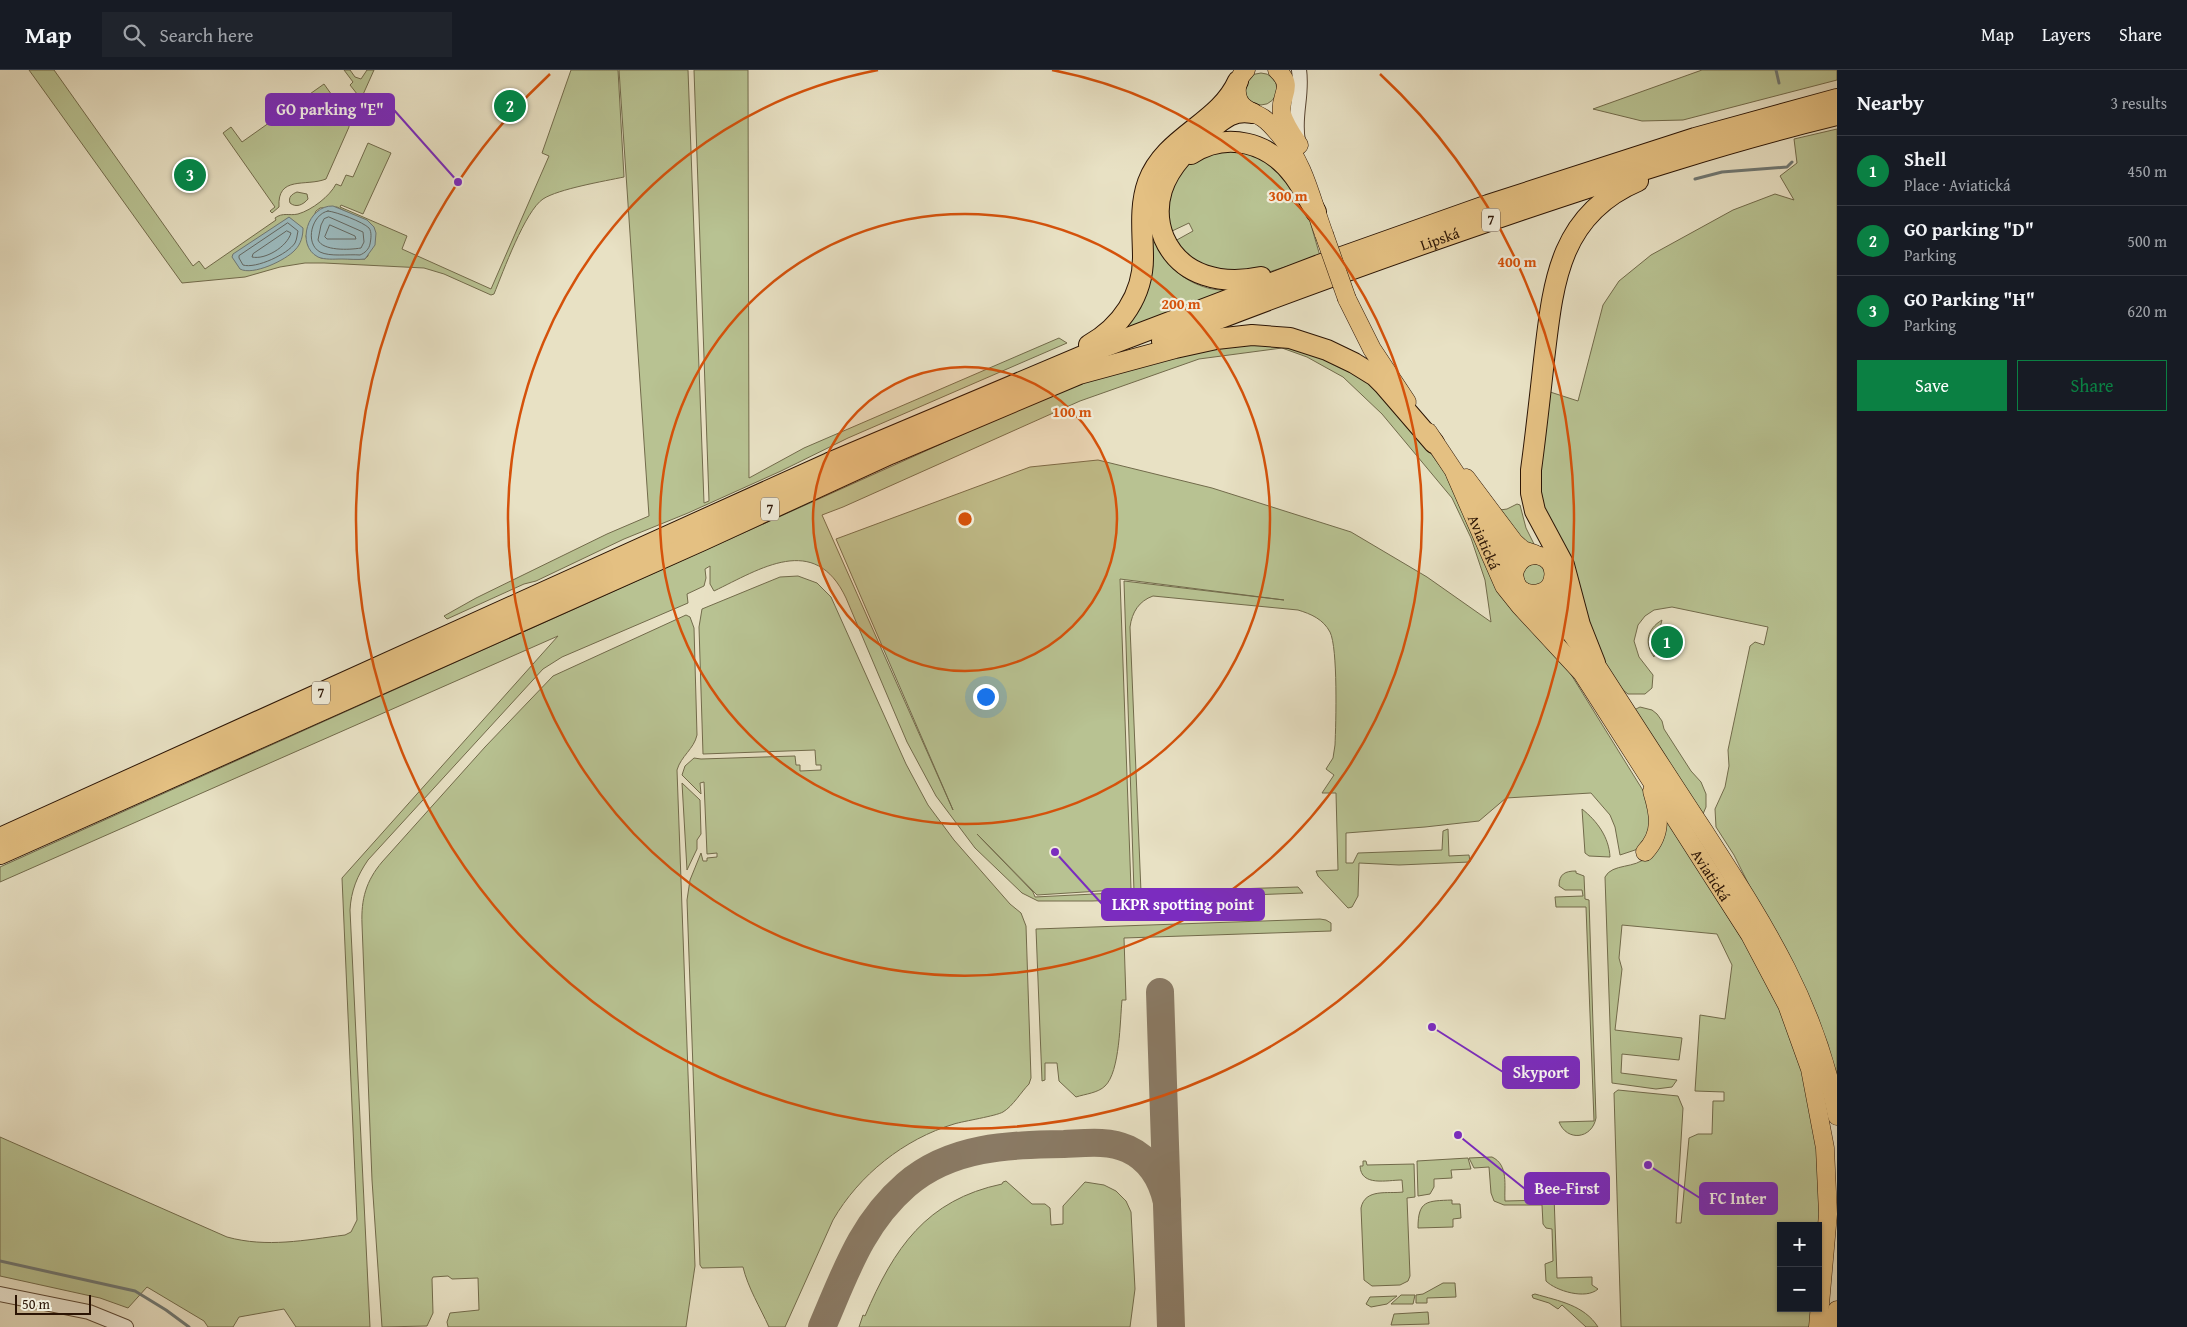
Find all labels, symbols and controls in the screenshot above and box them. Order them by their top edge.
search box [102,12,452,57]
text: Map [25,17,72,52]
icon: search [120,21,148,49]
text: Search here [160,21,253,49]
text: Map [1981,21,2014,48]
text: Layers [2042,21,2091,48]
text: Share [2119,21,2162,48]
pin: 2 [494,87,526,125]
text: Nearby [1857,87,1924,118]
text: 3 results [2110,91,2167,115]
callout: GO parking "E" [266,94,394,125]
text: GO parking "E" [276,97,384,121]
text: Shell [1904,145,1946,173]
pin: 3 [174,156,206,194]
text: 1 [1869,159,1877,183]
text: 450 m [2127,159,2167,183]
text: Place · Aviatická [1904,173,2011,197]
text: 300 m [1268,185,1308,206]
road number: 7 [1482,208,1500,232]
text: GO parking "D" [1904,215,2034,243]
street label: Lipská [1417,222,1462,255]
text: 2 [1869,229,1877,253]
text: 500 m [2127,229,2167,253]
text: Parking [1904,243,1956,267]
text: 400 m [1497,251,1537,272]
text: GO Parking "H" [1904,285,2035,313]
text: 200 m [1161,293,1201,314]
text: 3 [1869,299,1877,323]
text: 620 m [2127,299,2167,323]
text: Parking [1904,313,1956,337]
button: Save [1857,360,2007,411]
button: Share [2017,360,2167,411]
text: 100 m [1052,401,1092,422]
road number: 7 [761,498,779,520]
centre of rings [956,510,974,528]
street label: Aviatická [1463,511,1506,573]
pin: 1 [1651,623,1683,661]
road number: 7 [312,682,330,704]
your location [973,684,999,710]
street label: Aviatická [1687,845,1736,905]
callout: LKPR spotting point [1102,889,1264,920]
text: LKPR spotting point [1112,892,1254,916]
callout: Skyport [1503,1057,1579,1088]
text: Skyport [1513,1060,1569,1084]
callout: Bee-First [1525,1173,1609,1204]
text: Bee-First [1535,1176,1599,1200]
callout: FC Inter [1700,1183,1777,1214]
text: FC Inter [1710,1186,1767,1210]
map controls [1777,1222,1822,1312]
button: + [1777,1222,1822,1267]
button: − [1777,1267,1822,1312]
scale bar [15,1292,91,1315]
text: 50 m [22,1294,50,1314]

